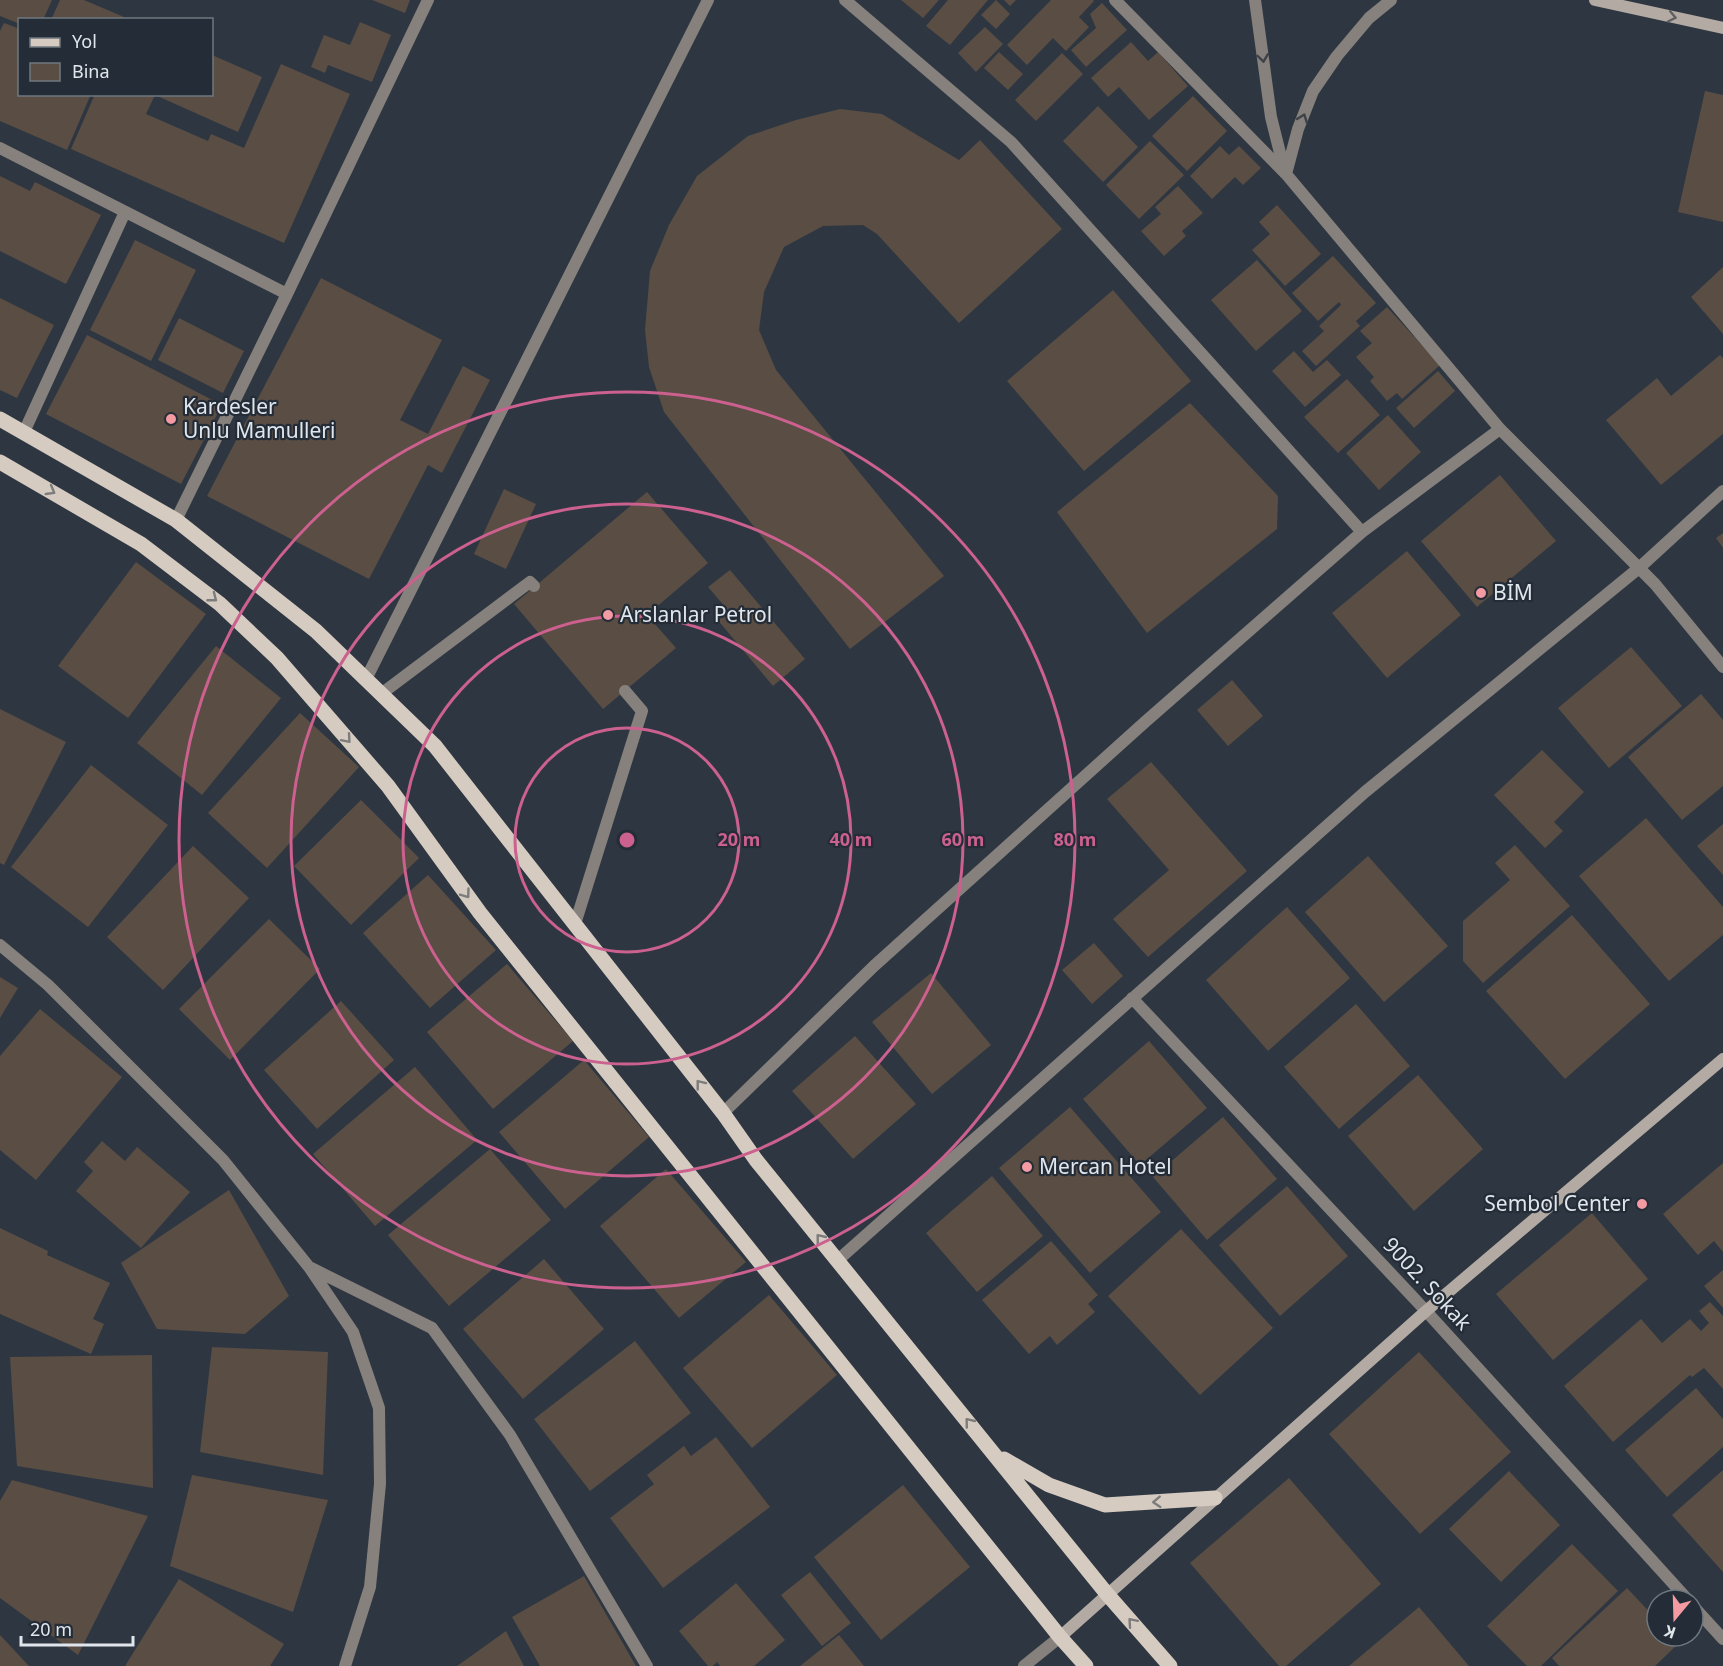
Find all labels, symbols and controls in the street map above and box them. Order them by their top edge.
one-way arrow [1667,10,1677,23]
legend [18,18,213,96]
text: Yol [72,29,97,53]
one-way arrow [1256,53,1268,63]
text: Bina [72,59,110,83]
one-way arrow [1295,113,1308,124]
place label: Kardesler Unlu Mamulleri [183,392,335,444]
marker: Kardesler Unlu Mamulleri [164,412,178,426]
one-way arrow [45,484,55,495]
place label: BİM [1493,578,1533,606]
marker: BİM [1474,586,1488,600]
one-way arrow [206,591,217,602]
place label: Arslanlar Petrol [620,600,772,628]
marker: Arslanlar Petrol [601,608,615,622]
one-way arrow [340,732,351,743]
text: 20 m [718,827,760,851]
text: 40 m [830,827,872,851]
text: 60 m [942,827,984,851]
text: 80 m [1054,827,1096,851]
centre of rings [617,830,637,850]
one-way arrow [459,888,470,899]
one-way arrow [697,1079,708,1090]
place label: Mercan Hotel [1039,1152,1172,1180]
marker: Mercan Hotel [1020,1160,1034,1174]
place label: Sembol Center [1484,1189,1630,1217]
marker: Sembol Center [1635,1197,1649,1211]
street label: 9002. Sokak [1377,1231,1479,1336]
one-way arrow [816,1234,827,1245]
one-way arrow [965,1418,976,1429]
one-way arrow [1152,1495,1161,1508]
north arrow [1645,1588,1705,1648]
scale bar [21,1609,134,1647]
text: 20 m [30,1617,72,1641]
one-way arrow [1128,1618,1139,1629]
text: K [1661,1620,1679,1644]

